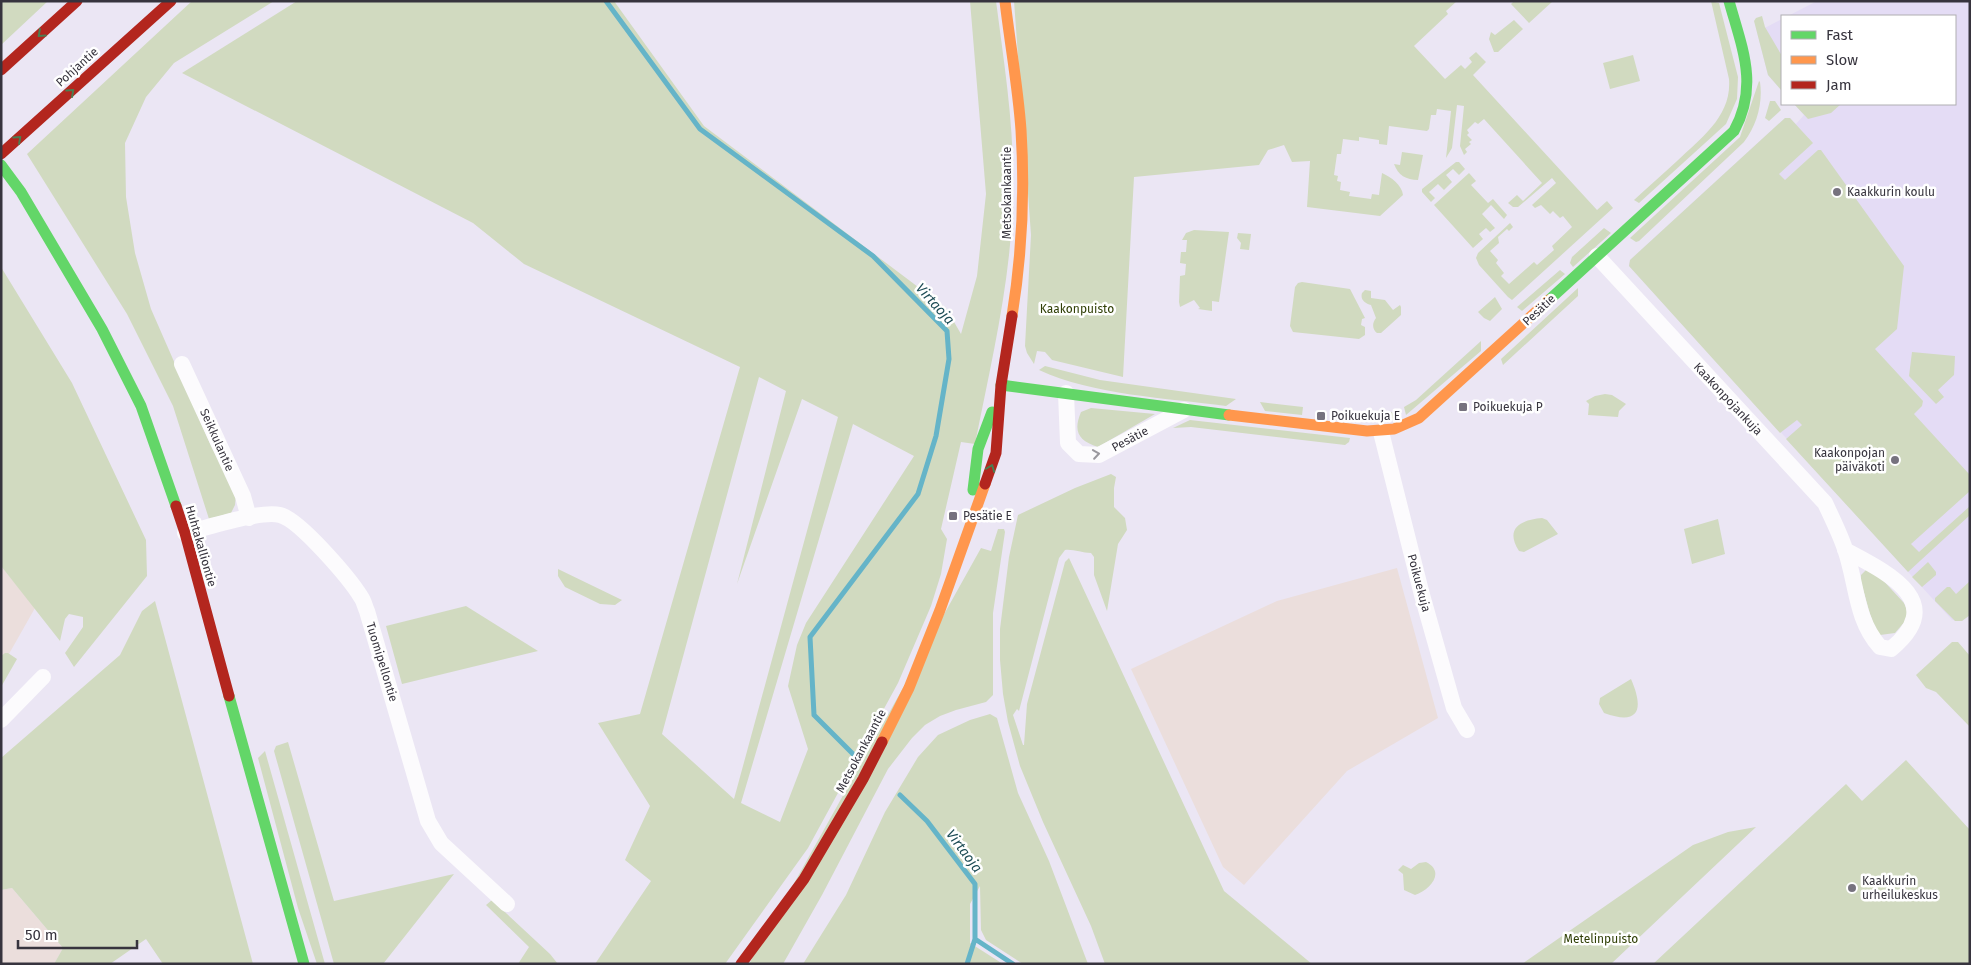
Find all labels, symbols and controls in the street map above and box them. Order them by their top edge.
legend [1781,15,1956,105]
text: Fast [1826,26,1853,44]
one-way arrow [37,28,46,37]
street label: Pohjantie [53,44,101,90]
text: Slow [1826,51,1858,69]
text: Jam [1826,76,1852,94]
one-way arrow [65,89,74,98]
one-way arrow [12,136,21,145]
street label: Metsokankaantie [1000,147,1014,239]
place label: Kaakkurin koulu [1847,185,1935,199]
marker: Kaakkurin koulu [1831,186,1843,198]
water label: Virtaoja [912,280,958,328]
street label: Pesätie [1520,291,1558,329]
park label: Kaakonpuisto [1040,302,1114,316]
street label: Kaakonpojankuja [1691,360,1765,438]
place label: Poikuekuja P [1473,400,1543,414]
marker: Poikuekuja P [1457,401,1469,413]
street label: Seikkulantie [197,407,237,473]
place label: Poikuekuja E [1331,409,1400,423]
marker: Poikuekuja E [1315,410,1327,422]
street label: Pesätie [1109,424,1151,454]
place label: Kaakonpojan päiväkoti [1814,446,1885,474]
one-way arrow [1092,449,1101,459]
marker: Kaakonpojan päiväkoti [1889,454,1901,466]
one-way arrow [985,464,995,473]
street label: Huhtakalliontie [183,504,219,588]
place label: Pesätie E [963,509,1012,523]
marker: Pesätie E [947,510,959,522]
street label: Poikuekuja [1405,552,1433,614]
street label: Tuomipellontie [363,621,401,703]
street label: Metsokankaantie [833,707,889,795]
water label: Virtaoja [942,826,986,876]
place label: Kaakkurin urheilukeskus [1862,874,1938,902]
marker: Kaakkurin urheilukeskus [1846,882,1858,894]
scale bar [18,918,136,950]
text: 50 m [25,926,58,944]
park label: Metelinpuisto [1564,932,1638,946]

